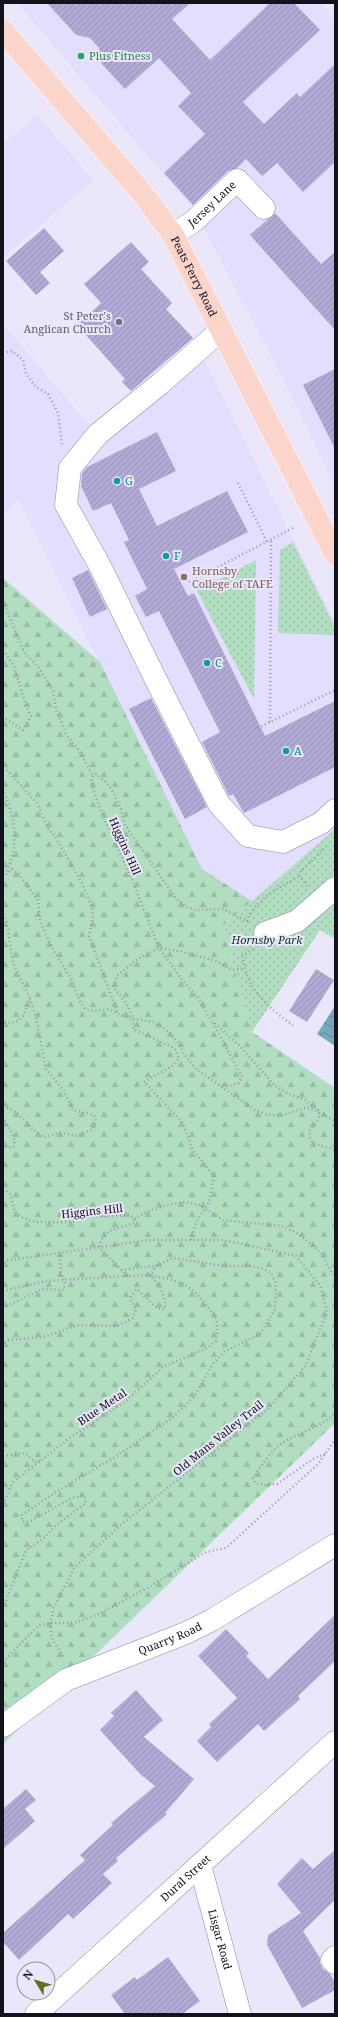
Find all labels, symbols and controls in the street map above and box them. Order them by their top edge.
place label: Plus Fitness [89,48,151,63]
marker: Plus Fitness [76,51,86,61]
street label: Jersey Lane [184,177,239,231]
street label: Peats Ferry Road [168,233,221,319]
place label: St Peter's Anglican Church [23,308,111,336]
marker: St Peter's Anglican Church [114,317,124,327]
place label: G [125,473,133,488]
marker: G [112,476,122,486]
place label: F [174,548,181,563]
marker: F [161,551,171,561]
place label: Hornsby College of TAFE [192,563,273,591]
marker: Hornsby College of TAFE [179,572,189,582]
place label: C [215,655,222,670]
marker: C [202,658,212,668]
place label: A [294,743,302,758]
marker: A [281,746,291,756]
street label: Higgins Hill [106,815,145,878]
park label: Hornsby Park [230,932,303,947]
street label: Higgins Hill [61,1200,124,1221]
street label: Blue Metal [74,1384,130,1428]
street label: Old Mans Valley Trail [169,1396,266,1479]
street label: Quarry Road [136,1618,204,1658]
street label: Dural Street [157,1851,214,1905]
street label: Lisgar Road [205,1907,236,1971]
north arrow [16,1961,56,2001]
text: N [19,1966,37,1983]

